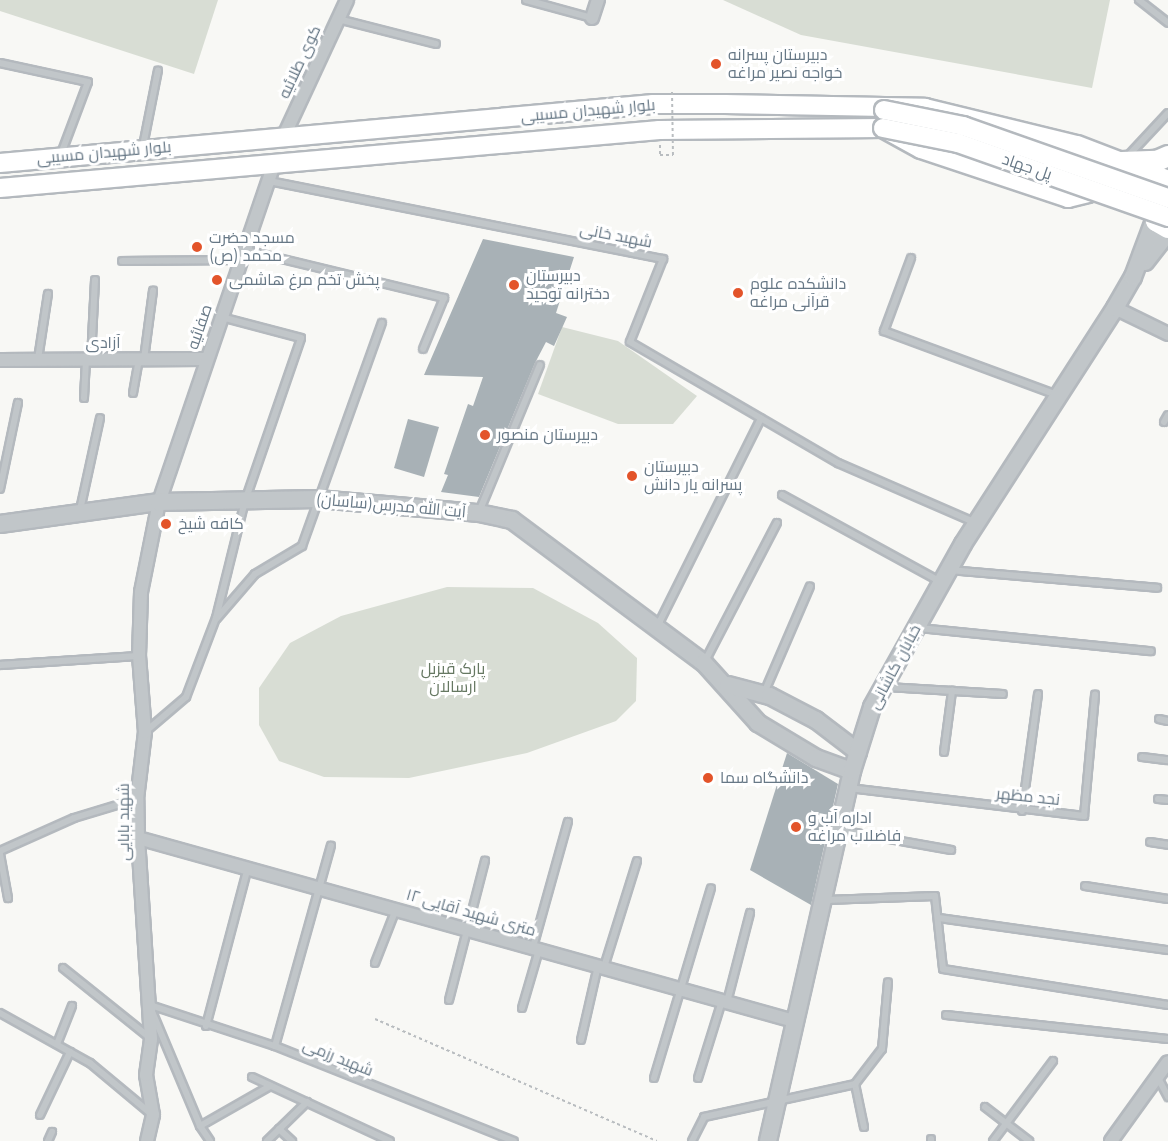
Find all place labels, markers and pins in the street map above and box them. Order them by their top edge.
place label: دبیرستان پسرانه خواجه نصیر مراغه [728,45,842,83]
marker: دبیرستان پسرانه خواجه نصیر مراغه [709,57,723,71]
place label: مسجد حضرت محمد (ص) [209,228,295,266]
marker: مسجد حضرت محمد (ص) [190,240,204,254]
place label: دبیرستان دخترانه توحید [526,266,610,304]
place label: پخش تخم مرغ هاشمی [229,270,379,290]
marker: پخش تخم مرغ هاشمی [210,273,224,287]
place label: دانشکده علوم قرآنی مراغه [750,274,846,312]
marker: دبیرستان دخترانه توحید [507,278,521,292]
marker: دانشکده علوم قرآنی مراغه [731,286,745,300]
place label: دبیرستان منصور [497,425,598,445]
marker: دبیرستان منصور [478,428,492,442]
place label: دبیرستان پسرانه یار دانش [644,457,742,495]
marker: دبیرستان پسرانه یار دانش [625,469,639,483]
place label: کافه شیخ [178,514,244,534]
marker: کافه شیخ [159,517,173,531]
place label: دانشگاه سما [720,768,808,788]
marker: دانشگاه سما [701,771,715,785]
place label: اداره آب و فاضلاب مراغه [808,808,901,846]
marker: اداره آب و فاضلاب مراغه [789,820,803,834]

